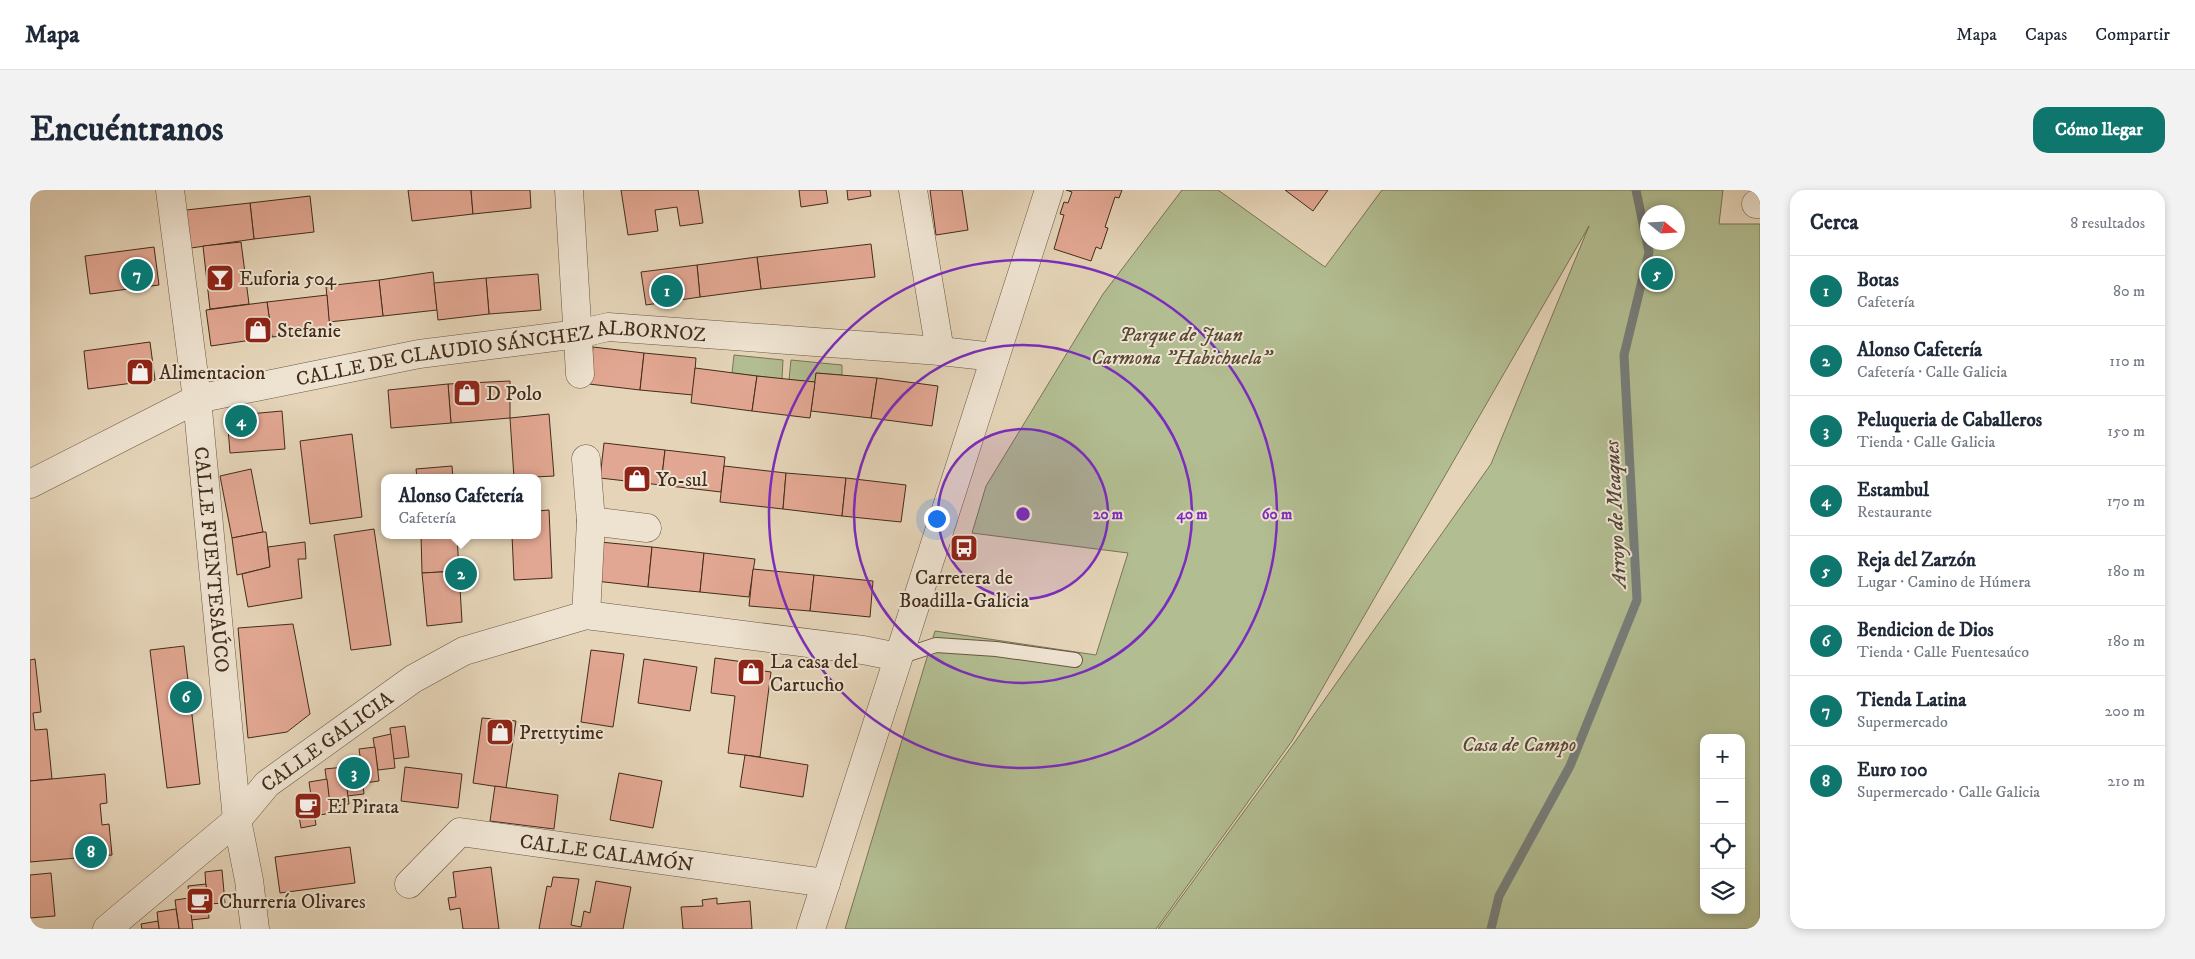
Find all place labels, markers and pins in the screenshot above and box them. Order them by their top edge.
pin: 5 [1641,255,1673,293]
pin: 7 [121,256,153,294]
bar icon: Euforia 504 [205,263,235,293]
place label: Euforia 504 [239,267,337,292]
pin: 1 [651,272,683,310]
shop icon: Stefanie [243,315,273,345]
place label: Stefanie [277,319,341,344]
shop icon: Alimentacion [125,357,155,387]
place label: Alimentacion [159,361,266,386]
shop icon: D Polo [452,378,482,408]
place label: D Polo [486,382,542,407]
pin: 4 [225,402,257,440]
shop icon: Yo-sul [622,464,652,494]
place label: Yo-sul [656,468,708,493]
centre of rings [1014,505,1032,523]
bus stop icon: Carretera de Boadilla-Galicia [949,533,979,563]
pin: 2 [445,555,477,593]
place label: Carretera de Boadilla-Galicia [899,566,1030,614]
place label: La casa del Cartucho [770,650,858,698]
shop icon: La casa del Cartucho [736,657,766,687]
pin: 6 [170,678,202,716]
shop icon: Prettytime [485,717,515,747]
place label: Prettytime [519,721,603,746]
pin: 3 [338,754,370,792]
cafe icon: El Pirata [293,791,323,821]
place label: El Pirata [327,795,400,820]
pin: 8 [75,833,107,871]
cafe icon: Churrería Olivares [185,886,215,916]
place label: Churrería Olivares [219,890,366,915]

